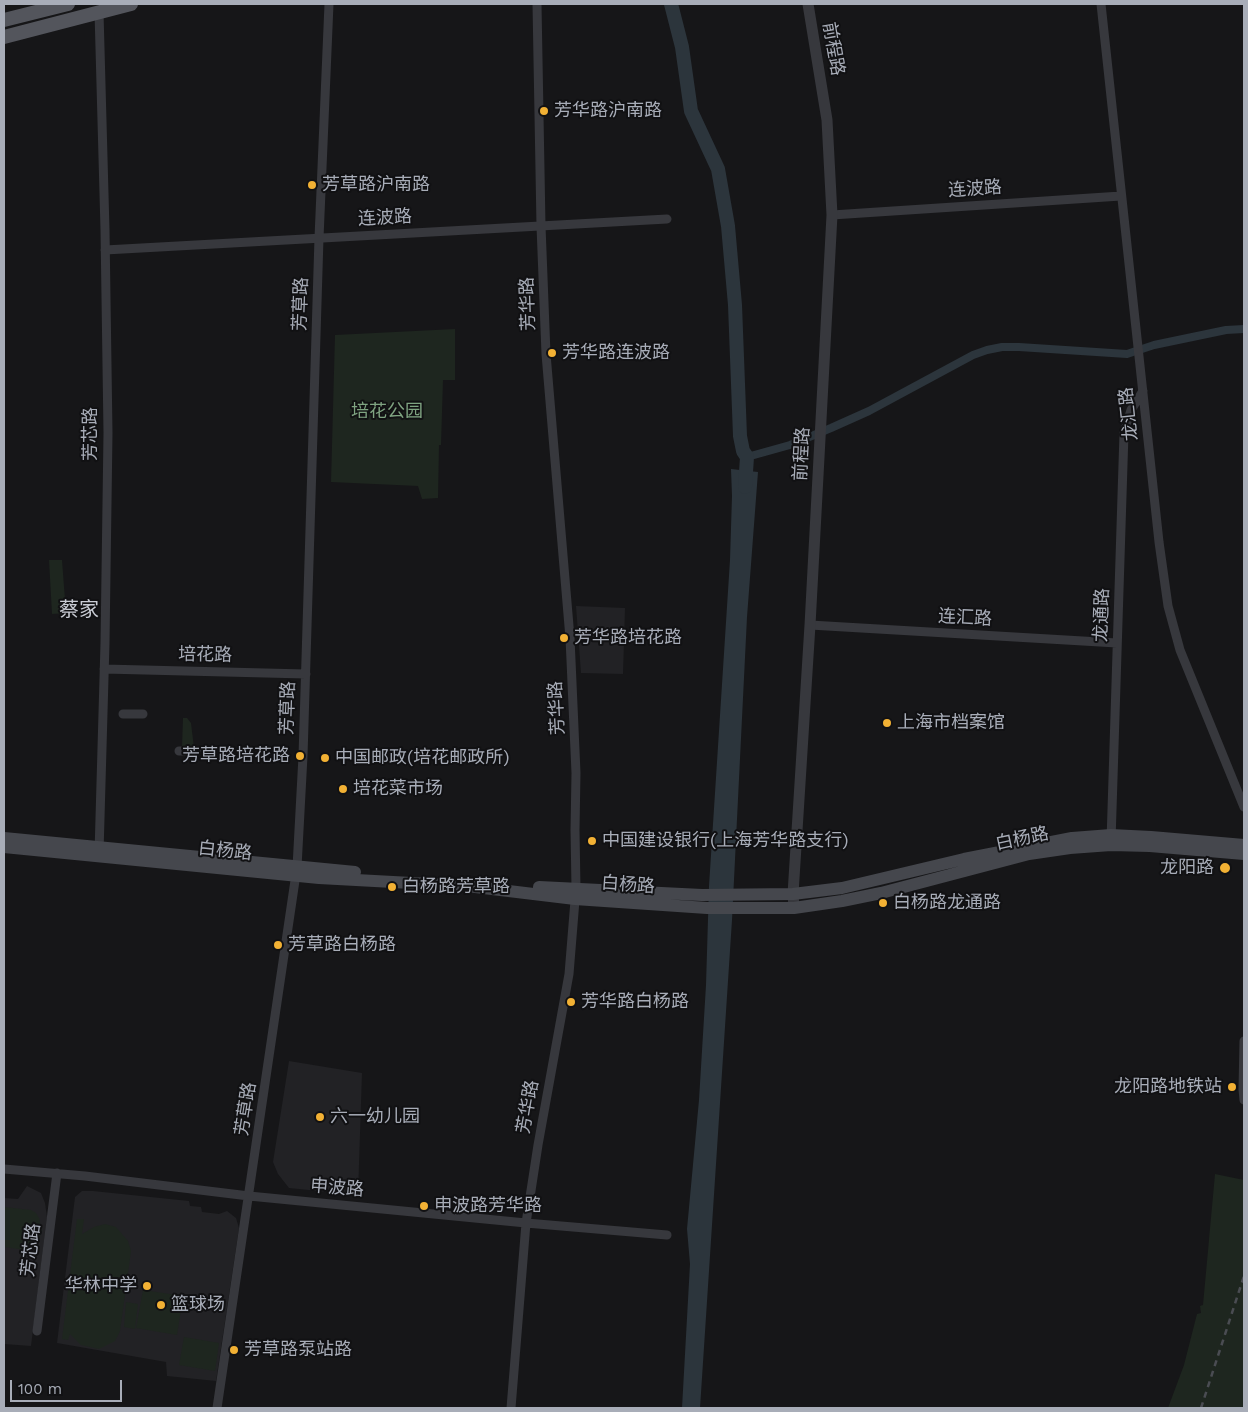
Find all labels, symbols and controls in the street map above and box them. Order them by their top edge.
street label: 前程路 [818,21,848,77]
place label: 芳华路沪南路 [554,100,662,122]
marker: 芳华路沪南路 [538,105,550,117]
place label: 芳草路沪南路 [322,174,430,196]
street label: 连波路 [947,176,1003,202]
marker: 芳草路沪南路 [306,179,318,191]
street label: 连波路 [357,206,413,230]
street label: 芳草路 [289,277,313,331]
street label: 芳华路 [516,277,540,331]
place label: 芳华路连波路 [562,342,670,364]
marker: 芳华路连波路 [546,347,558,359]
street label: 龙汇路 [1115,386,1143,442]
park label: 培花公园 [351,401,423,423]
street label: 芳芯路 [80,407,102,461]
street label: 前程路 [790,426,814,482]
street label: 龙通路 [1090,588,1114,642]
district label: 蔡家 [59,598,99,622]
street label: 连汇路 [937,606,993,630]
place label: 芳华路培花路 [574,627,682,649]
marker: 芳华路培花路 [558,632,570,644]
street label: 培花路 [178,644,232,666]
street label: 芳华路 [545,680,569,736]
street label: 芳草路 [276,681,300,735]
place label: 上海市档案馆 [897,712,1005,734]
marker: 上海市档案馆 [881,717,893,729]
place label: 芳草路培花路 [182,745,290,767]
place label: 中国邮政(培花邮政所) [335,747,510,769]
marker: 芳草路培花路 [294,750,306,762]
marker: 中国邮政(培花邮政所) [319,752,331,764]
place label: 培花菜市场 [353,778,443,800]
marker: 培花菜市场 [337,783,349,795]
street label: 白杨路 [993,823,1051,855]
place label: 中国建设银行(上海芳华路支行) [602,830,849,852]
marker: 中国建设银行(上海芳华路支行) [586,835,598,847]
street label: 白杨路 [197,837,253,865]
place label: 龙阳路 [1160,857,1214,879]
marker: 龙阳路 [1218,861,1232,875]
street label: 白杨路 [600,872,656,898]
place label: 白杨路芳草路 [402,876,510,898]
marker: 白杨路芳草路 [386,881,398,893]
place label: 白杨路龙通路 [893,892,1001,914]
marker: 白杨路龙通路 [877,897,889,909]
place label: 芳草路白杨路 [288,934,396,956]
marker: 芳草路白杨路 [272,939,284,951]
place label: 芳华路白杨路 [581,991,689,1013]
marker: 芳华路白杨路 [565,996,577,1008]
place label: 龙阳路地铁站 [1114,1076,1222,1098]
street label: 芳华路 [513,1079,543,1135]
street label: 芳草路 [231,1081,261,1137]
marker: 龙阳路地铁站 [1226,1081,1238,1093]
place label: 六一幼儿园 [330,1106,420,1128]
marker: 六一幼儿园 [314,1111,326,1123]
street label: 申波路 [309,1175,365,1201]
place label: 申波路芳华路 [434,1195,542,1217]
marker: 申波路芳华路 [418,1200,430,1212]
street label: 芳芯路 [17,1222,45,1278]
place label: 华林中学 [65,1275,137,1297]
marker: 华林中学 [141,1280,153,1292]
place label: 篮球场 [171,1294,225,1316]
marker: 篮球场 [155,1299,167,1311]
place label: 芳草路泵站路 [244,1339,352,1361]
marker: 芳草路泵站路 [228,1344,240,1356]
scale bar [12,1370,125,1402]
text: 100 m [18,1380,62,1398]

